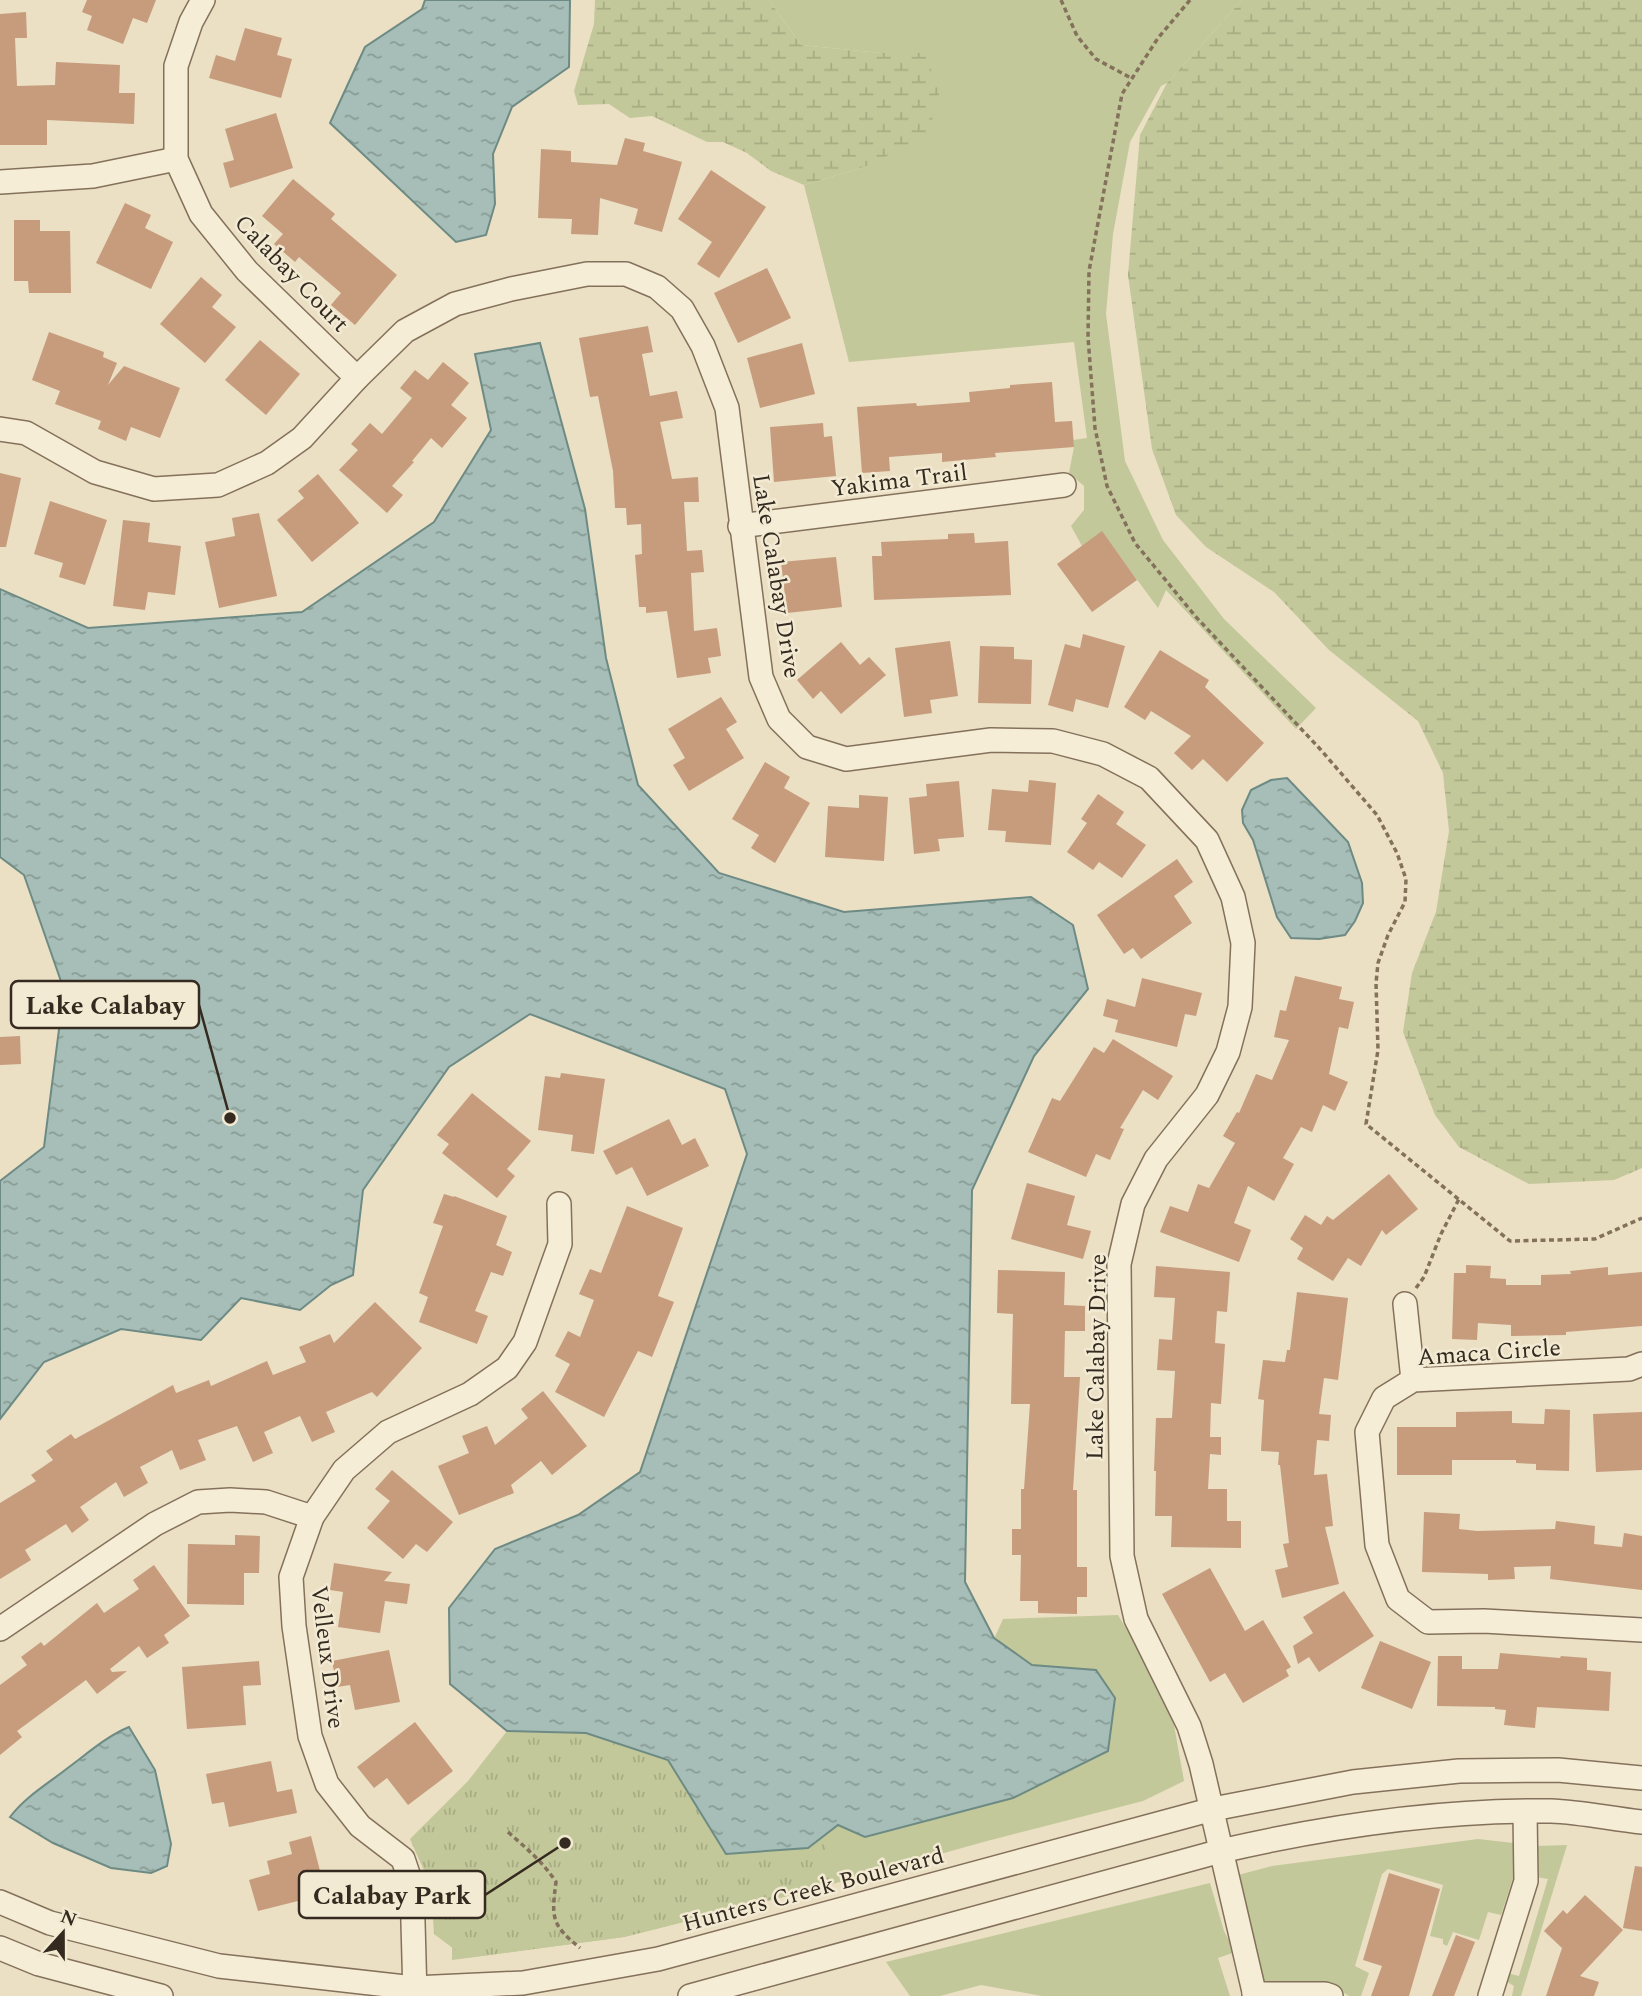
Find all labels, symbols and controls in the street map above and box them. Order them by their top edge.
street label: Calabay Court [225,206,357,341]
street label: Yakima Trail [829,455,969,507]
street label: Lake Calabay Drive [742,471,810,681]
callout: Lake Calabay [11,981,199,1028]
text: Lake Calabay [25,986,186,1026]
street label: Lake Calabay Drive [1077,1253,1117,1461]
street label: Amaca Circle [1416,1330,1562,1376]
street label: Velleux Drive [300,1583,354,1731]
street label: Hunters Creek Boulevard [678,1838,948,1942]
callout: Calabay Park [299,1871,485,1918]
text: Calabay Park [313,1876,472,1916]
north arrow [28,1898,98,1968]
text: N [56,1902,81,1935]

